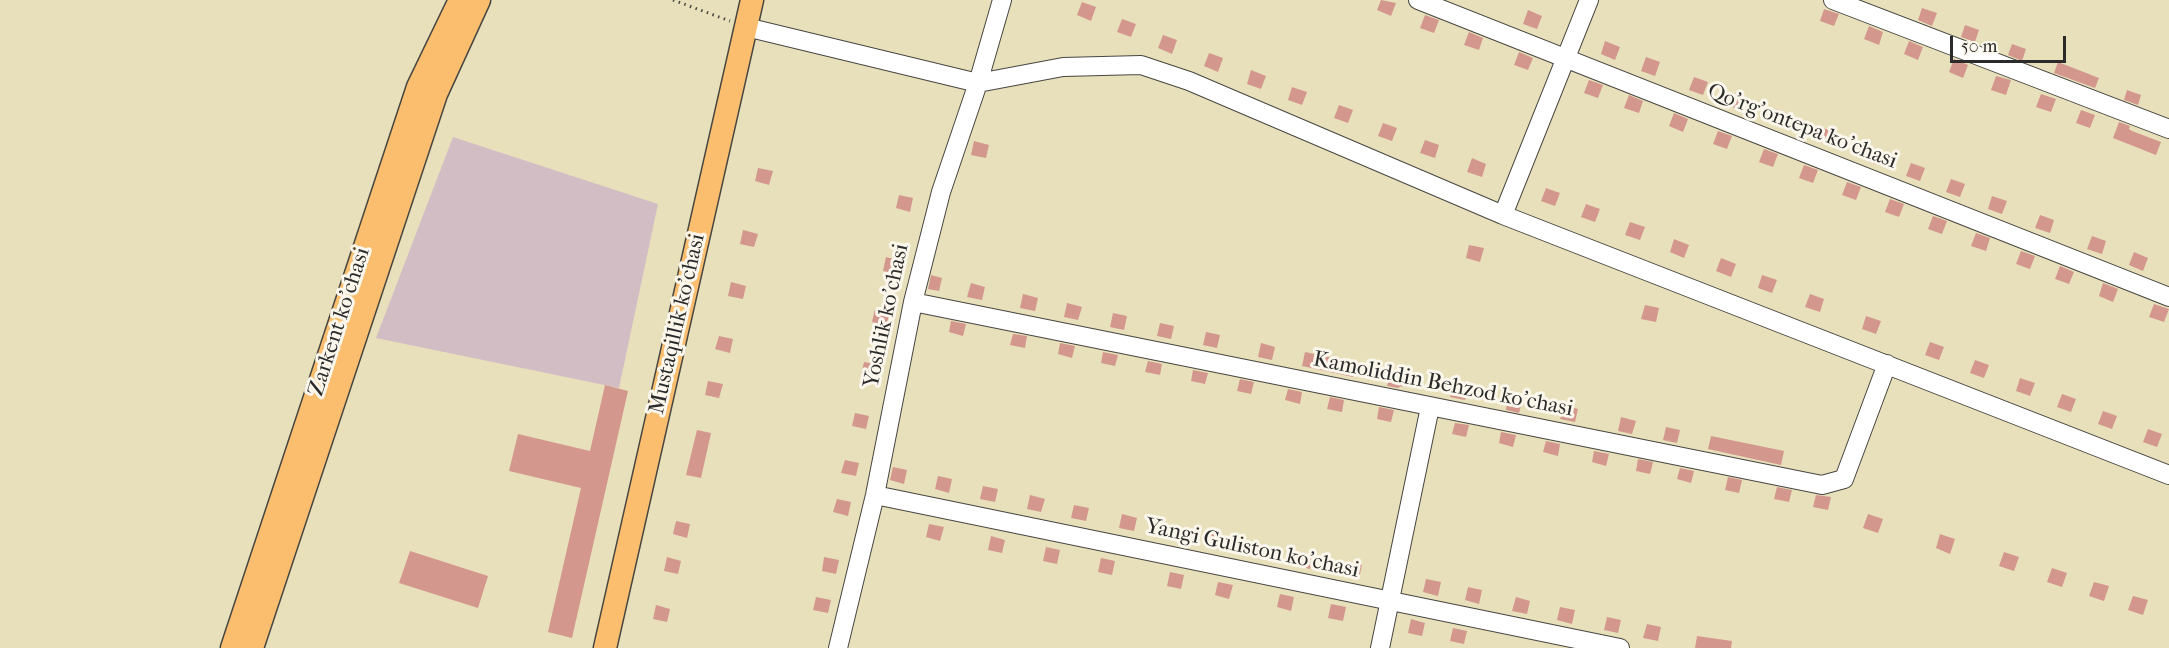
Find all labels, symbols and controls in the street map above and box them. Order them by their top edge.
scale bar [1953,24,2068,62]
text: 50 m [1961,36,1997,57]
street label: Qo'rg'ontepa ko'chasi [1704,79,1900,175]
street label: Mustaqillik ko'chasi [644,231,712,417]
street label: Yoshlik ko'chasi [859,242,915,390]
street label: Zarkent ko'chasi [304,244,376,400]
street label: Kamoliddin Behzod ko'chasi [1311,347,1575,423]
street label: Yangi Guliston ko'chasi [1143,513,1361,585]

